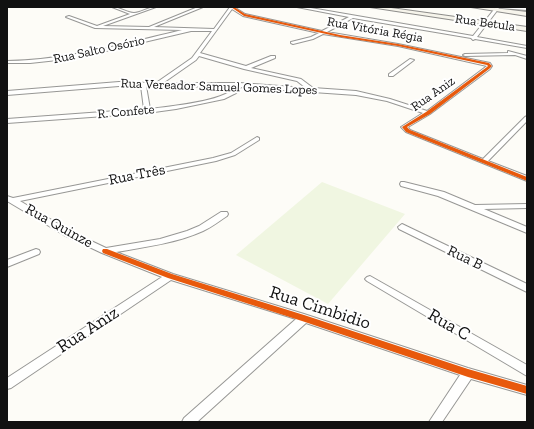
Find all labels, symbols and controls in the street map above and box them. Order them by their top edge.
street label: Rua Betula [454,11,516,35]
street label: Rua Vitória Régia [326,14,424,46]
street label: Rua Salto Osório [52,33,146,67]
street label: Rua Aniz [408,73,458,115]
street label: Rua Vereador Samuel Gomes Lopes [120,76,318,98]
street label: R. Confete [97,102,155,122]
street label: Rua Três [107,161,167,189]
street label: Rua Quinze [22,200,96,252]
street label: Rua B [444,242,486,274]
street label: Rua Cimbidio [267,282,373,334]
street label: Rua Aniz [53,302,123,358]
street label: Rua C [424,304,474,346]

